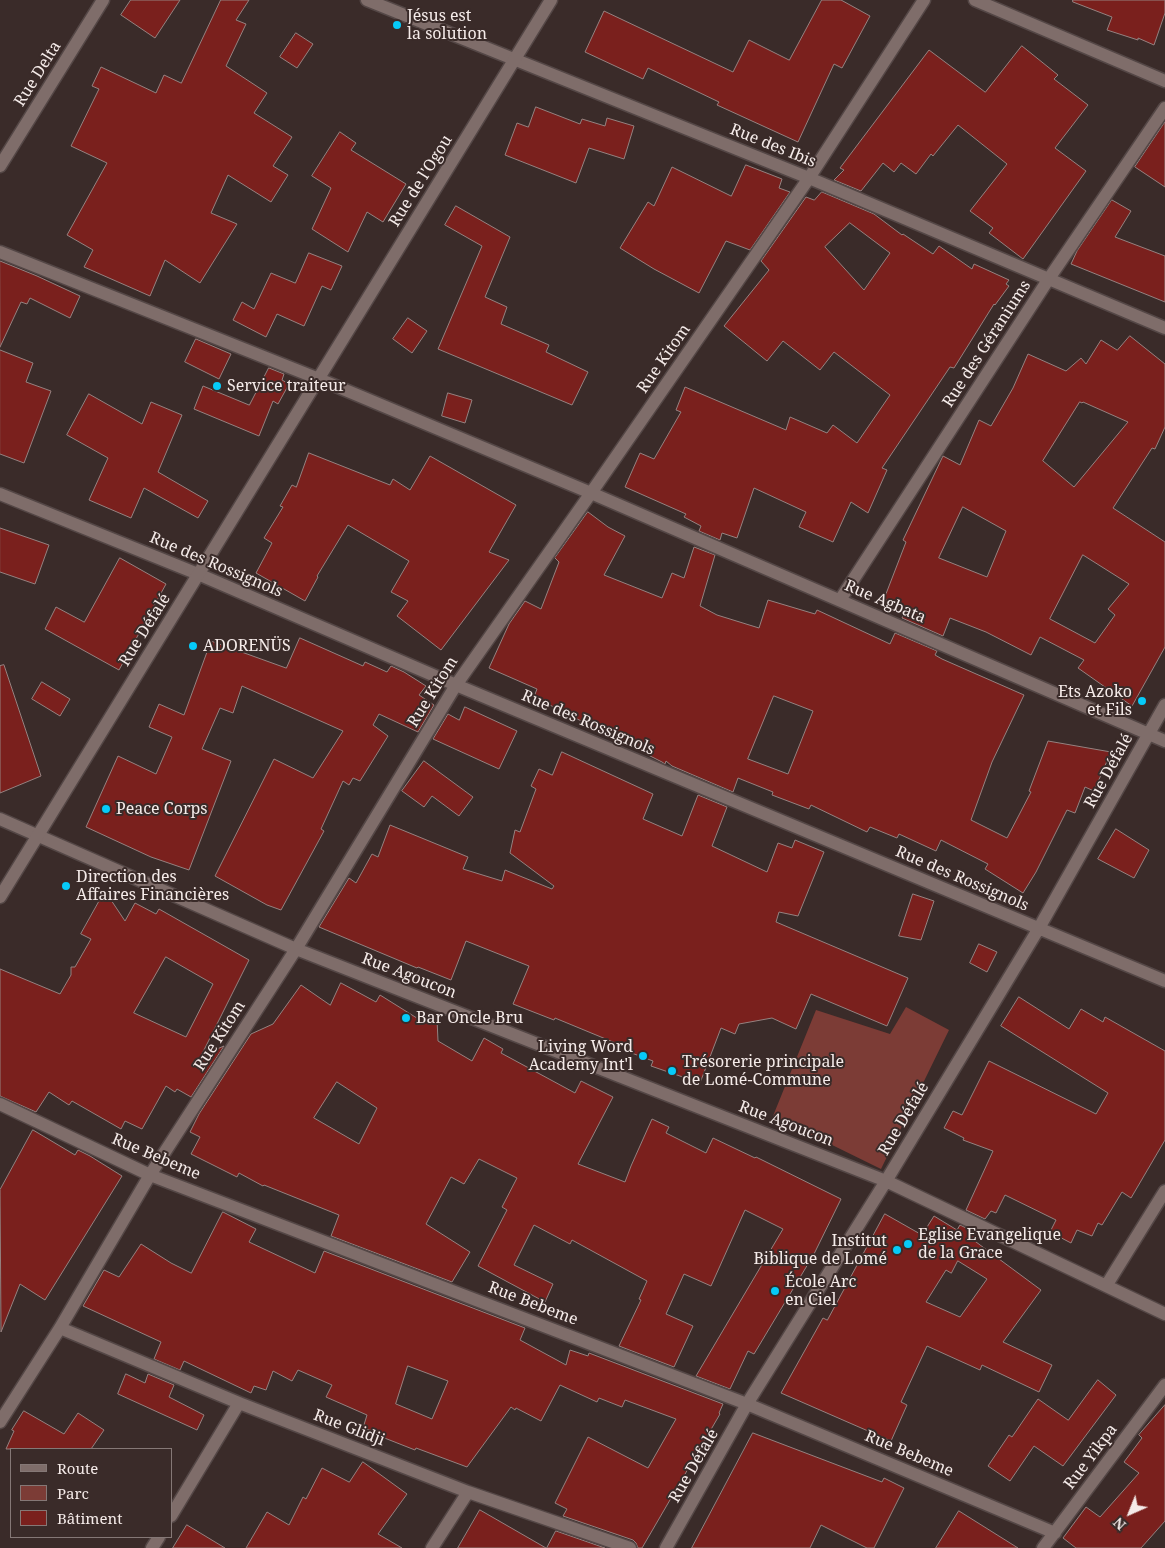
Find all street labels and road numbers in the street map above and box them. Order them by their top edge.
street label: Rue Delta [10,38,66,110]
street label: Rue des Ibis [727,120,819,172]
street label: Rue de l'Ogou [385,132,457,230]
street label: Rue des Géraniums [939,277,1035,411]
street label: Rue Kitom [633,321,695,397]
street label: Rue des Rossignols [147,528,285,602]
street label: Rue Agbata [841,576,929,628]
street label: Rue Défalé [115,590,175,670]
street label: Rue Kitom [404,653,462,731]
street label: Rue des Rossignols [519,686,657,760]
street label: Rue Défalé [1081,730,1137,812]
street label: Rue des Rossignols [893,842,1031,916]
street label: Rue Agoucon [359,949,459,1003]
street label: Rue Kitom [190,997,250,1075]
street label: Rue Défalé [875,1079,933,1159]
street label: Rue Agoucon [736,1097,836,1151]
street label: Rue Bebeme [109,1130,203,1184]
street label: Rue Bebeme [485,1278,581,1330]
street label: Rue Glidji [311,1406,387,1450]
street label: Rue Yikpa [1060,1421,1122,1493]
street label: Rue Défalé [665,1426,723,1506]
street label: Rue Bebeme [862,1427,956,1481]

